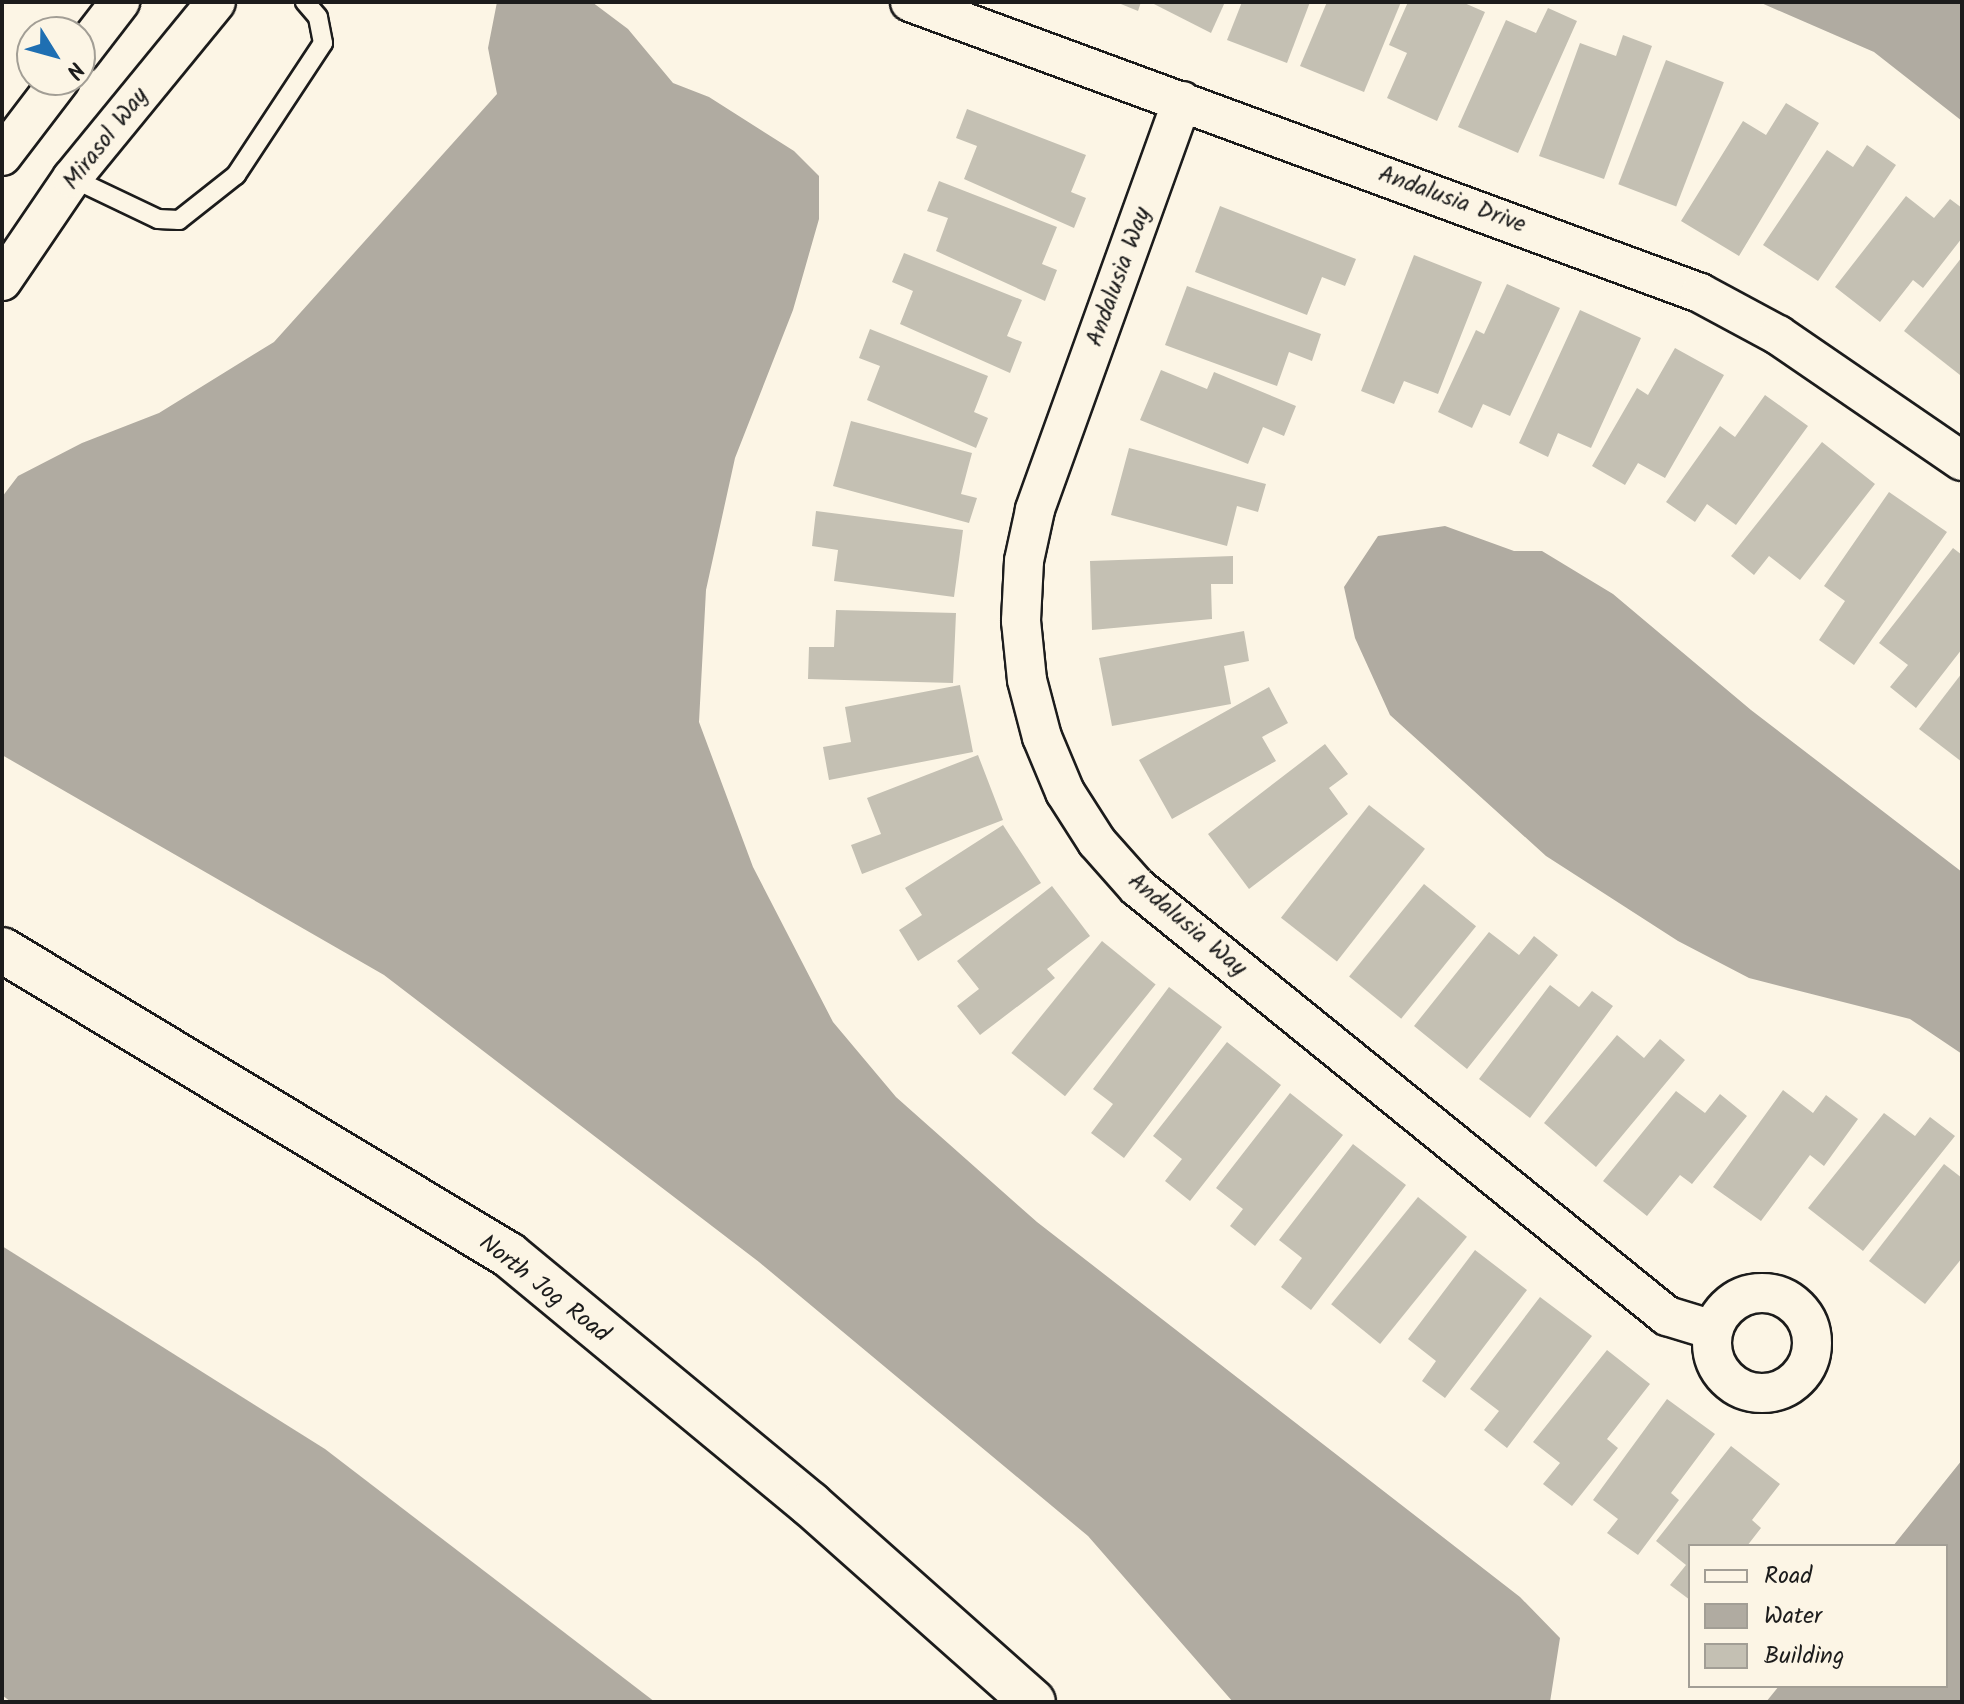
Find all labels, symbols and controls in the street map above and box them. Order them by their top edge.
north arrow [16,16,96,96]
text: N [56,53,92,86]
street label: Mirasol Way [57,82,155,196]
street label: Andalusia Drive [1374,160,1530,240]
street label: Andalusia Way [1080,203,1158,351]
street label: Andalusia Way [1122,867,1252,983]
street label: North Jog Road [473,1229,615,1349]
legend [1688,1544,1948,1688]
text: Road [1764,1557,1812,1596]
text: Water [1764,1597,1822,1636]
text: Building [1764,1637,1844,1676]

